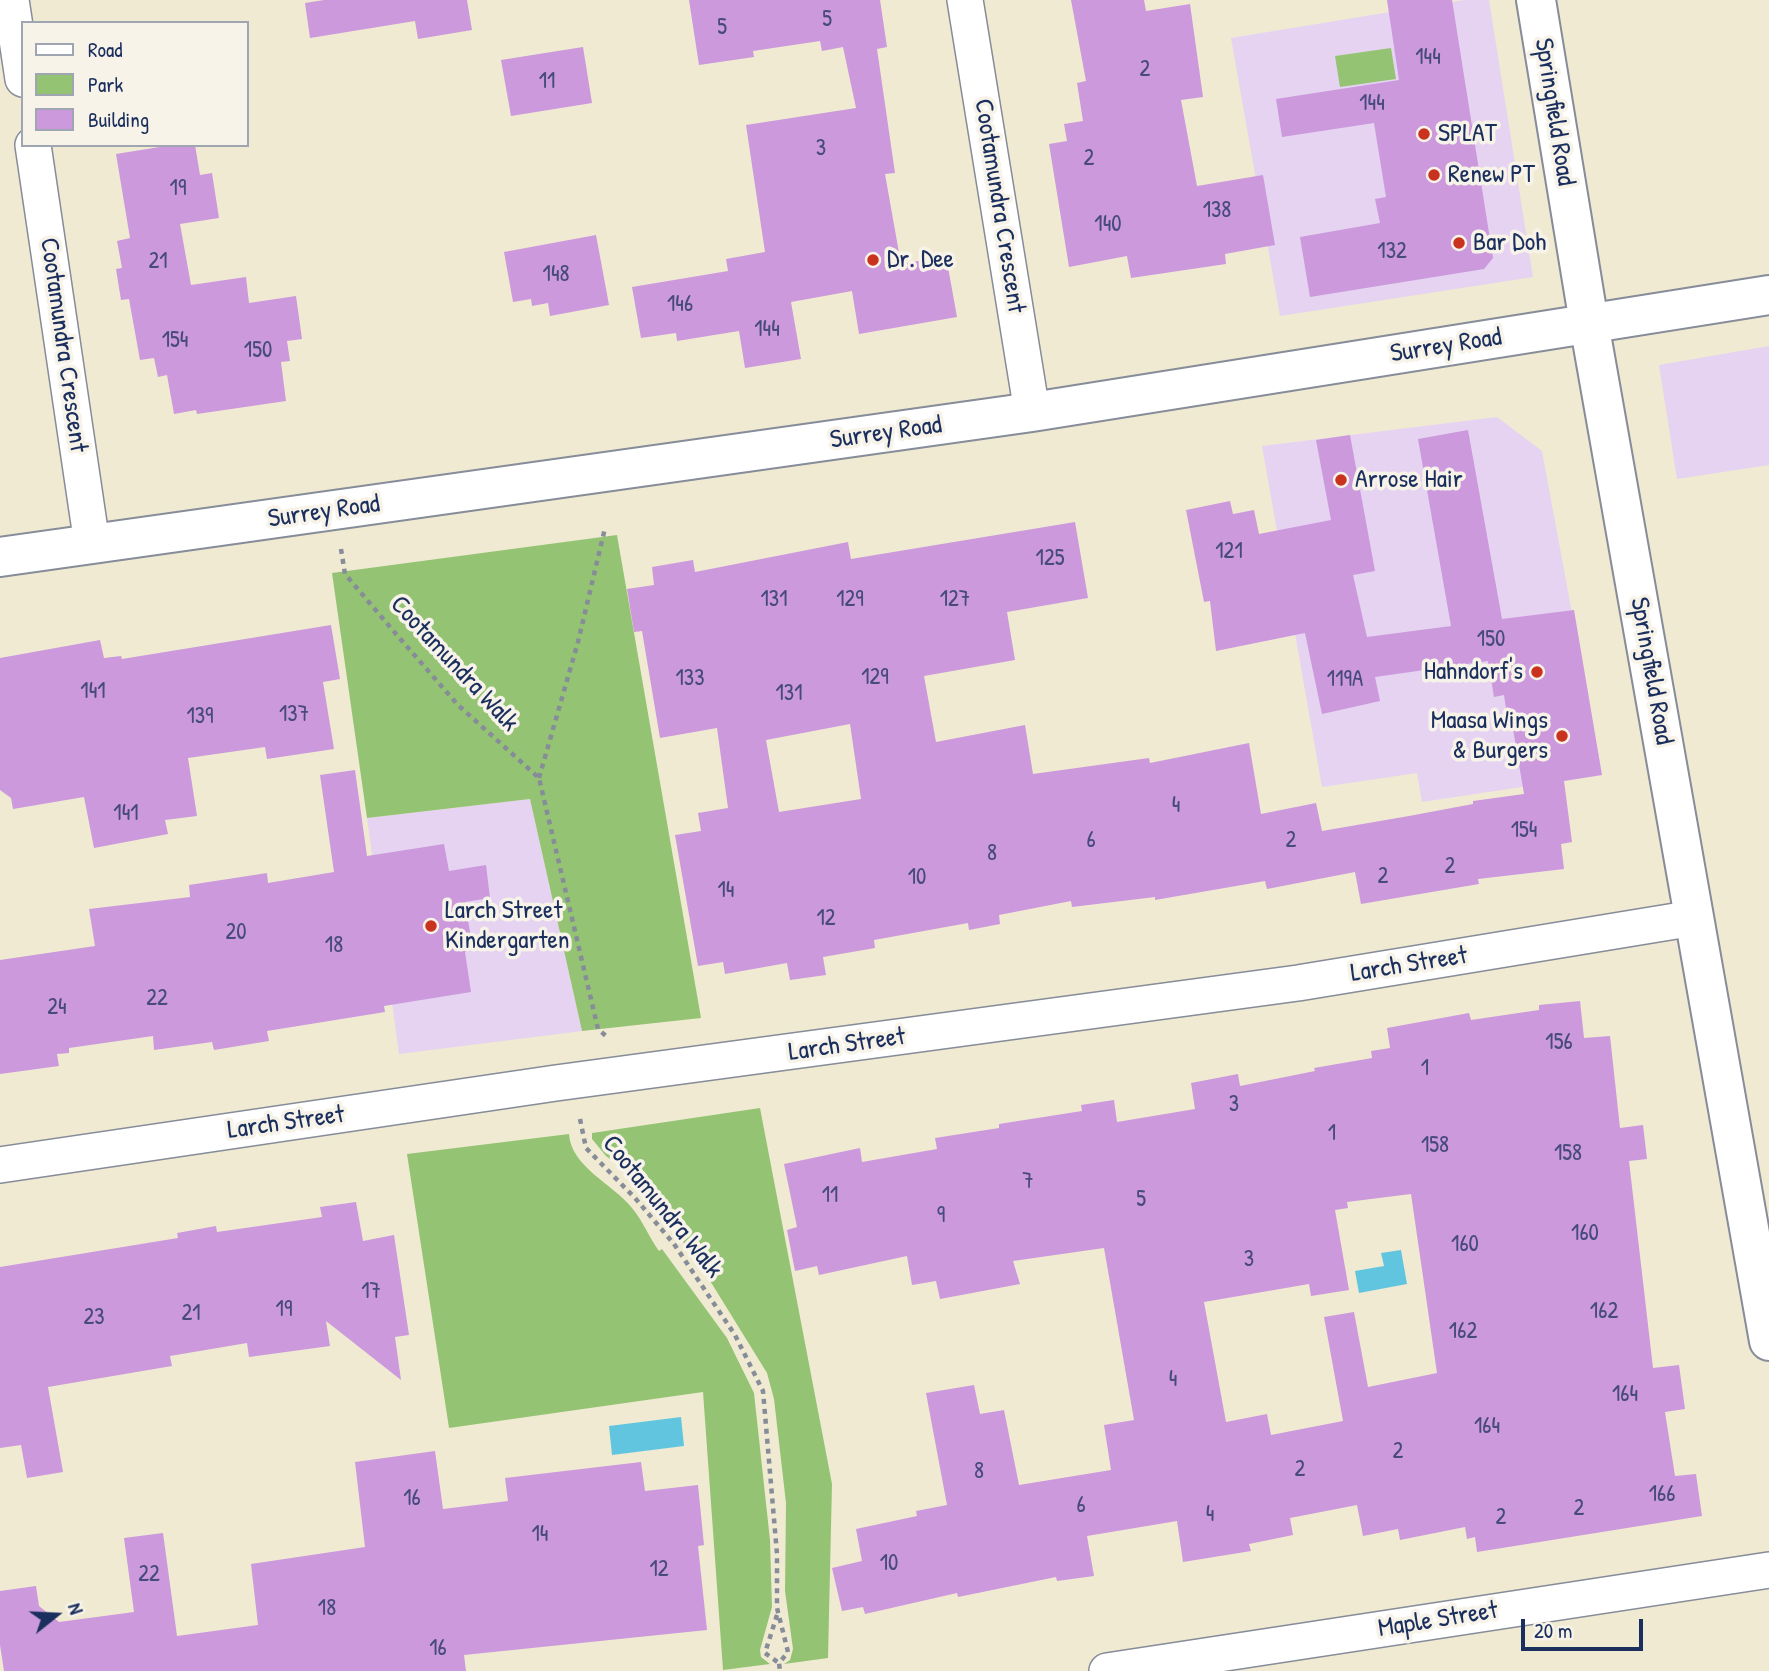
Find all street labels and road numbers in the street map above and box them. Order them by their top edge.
street label: Springfield Road [1527,36,1581,188]
street label: Cootamundra Crescent [967,97,1031,315]
street label: Cootamundra Crescent [33,236,93,454]
street label: Surrey Road [1388,322,1504,370]
street label: Surrey Road [828,410,944,456]
street label: Surrey Road [266,489,382,535]
street label: Cootamundra Walk [383,590,525,738]
street label: Springfield Road [1623,595,1679,747]
street label: Larch Street [1349,940,1469,990]
street label: Larch Street [787,1021,907,1069]
street label: Larch Street [226,1099,346,1147]
street label: Cootamundra Walk [595,1129,729,1285]
street label: Maple Street [1376,1595,1500,1645]

